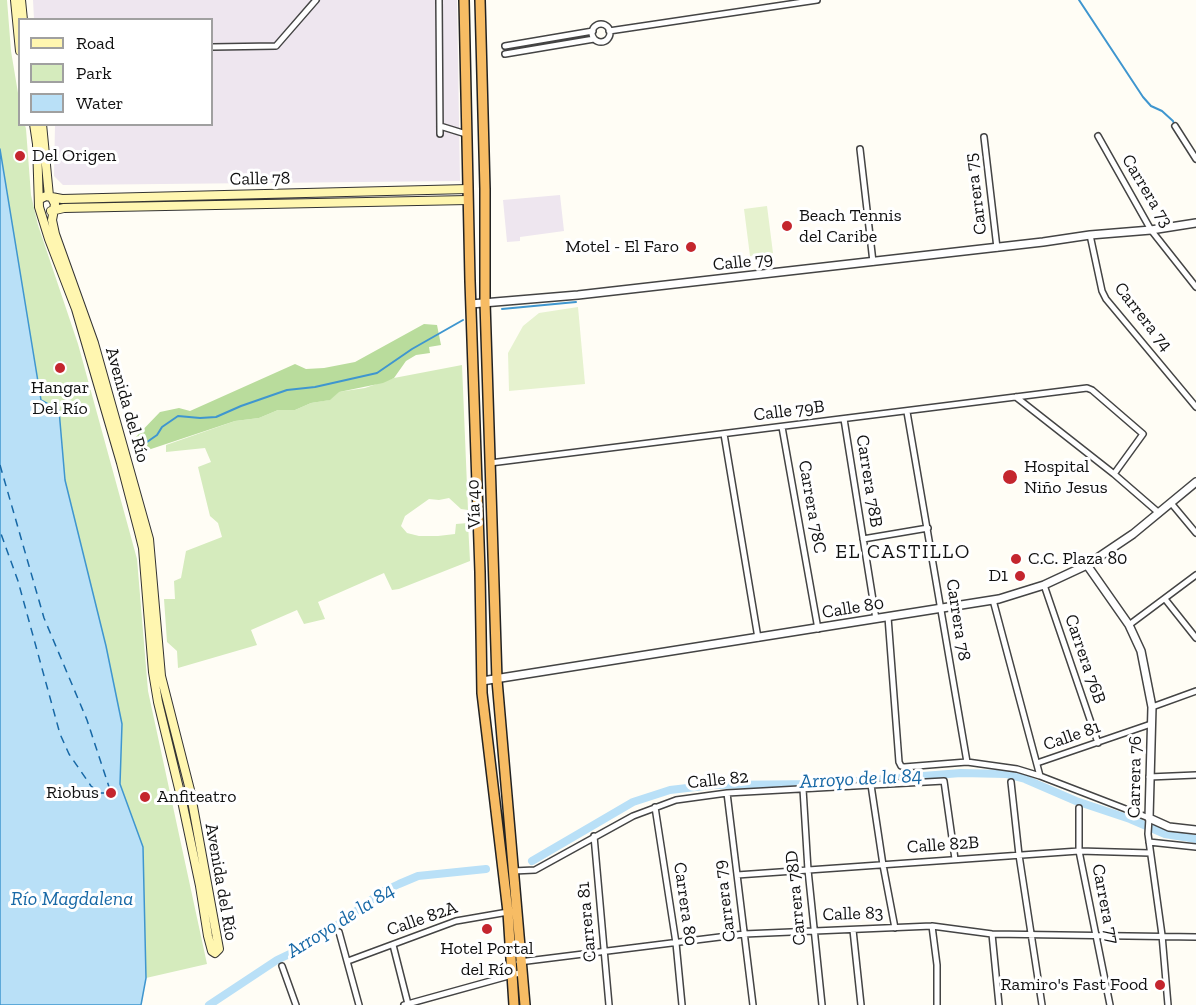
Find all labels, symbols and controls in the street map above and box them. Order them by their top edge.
legend [18,18,213,126]
text: Road [76,32,115,54]
text: Park [76,62,112,84]
text: Water [76,92,123,114]
place label: Del Origen [32,145,116,167]
marker: Del Origen [13,149,27,163]
street label: Carrera 73 [1117,150,1177,232]
street label: Carrera 75 [960,152,992,236]
street label: Calle 78 [230,168,290,190]
place label: Beach Tennis del Caribe [799,205,902,248]
marker: Beach Tennis del Caribe [780,219,794,233]
place label: Motel - El Faro [565,236,679,258]
marker: Motel - El Faro [684,240,698,254]
street label: Calle 79 [712,248,774,276]
street label: Carrera 74 [1109,278,1177,356]
street label: Avenida del Río [100,345,154,465]
marker: Hangar Del Río [53,361,67,375]
place label: Hangar Del Río [31,377,89,420]
street label: Calle 79B [752,396,826,426]
street label: Carrera 78B [851,433,887,529]
place label: Hospital Niño Jesus [1024,456,1108,498]
street label: Carrera 78C [793,459,831,555]
marker: Hospital Niño Jesus [1001,468,1019,486]
street label: Vía 40 [462,479,486,529]
district label: EL CASTILLO [835,540,971,564]
place label: C.C. Plaza 80 [1028,548,1127,570]
marker: C.C. Plaza 80 [1009,552,1023,566]
place label: D1 [988,565,1008,587]
marker: D1 [1013,569,1027,583]
street label: Carrera 78 [941,578,975,662]
street label: Calle 80 [820,592,886,624]
street label: Carrera 76B [1060,611,1110,707]
street label: Calle 81 [1041,716,1103,756]
street label: Carrera 76 [1123,736,1147,818]
water label: Arroyo de la 84 [799,764,923,794]
street label: Calle 82 [686,766,750,794]
place label: Riobus [46,782,99,804]
marker: Riobus [104,786,118,800]
place label: Anfiteatro [157,786,237,808]
marker: Anfiteatro [138,790,152,804]
street label: Avenida del Río [200,822,242,942]
street label: Calle 82B [906,832,980,858]
street label: Carrera 78D [781,850,811,946]
street label: Carrera 79 [709,859,741,943]
street label: Carrera 80 [668,861,702,947]
street label: Carrera 77 [1087,862,1123,946]
water label: Arroyo de la 84 [283,878,399,964]
street label: Carrera 81 [573,881,601,963]
water label: Río Magdalena [11,887,133,911]
street label: Calle 82A [384,897,460,941]
street label: Calle 83 [822,902,884,926]
marker: Hotel Portal del Río [480,922,494,936]
place label: Hotel Portal del Río [440,938,534,980]
place label: Ramiro's Fast Food [1000,974,1148,996]
marker: Ramiro's Fast Food [1153,978,1167,992]

